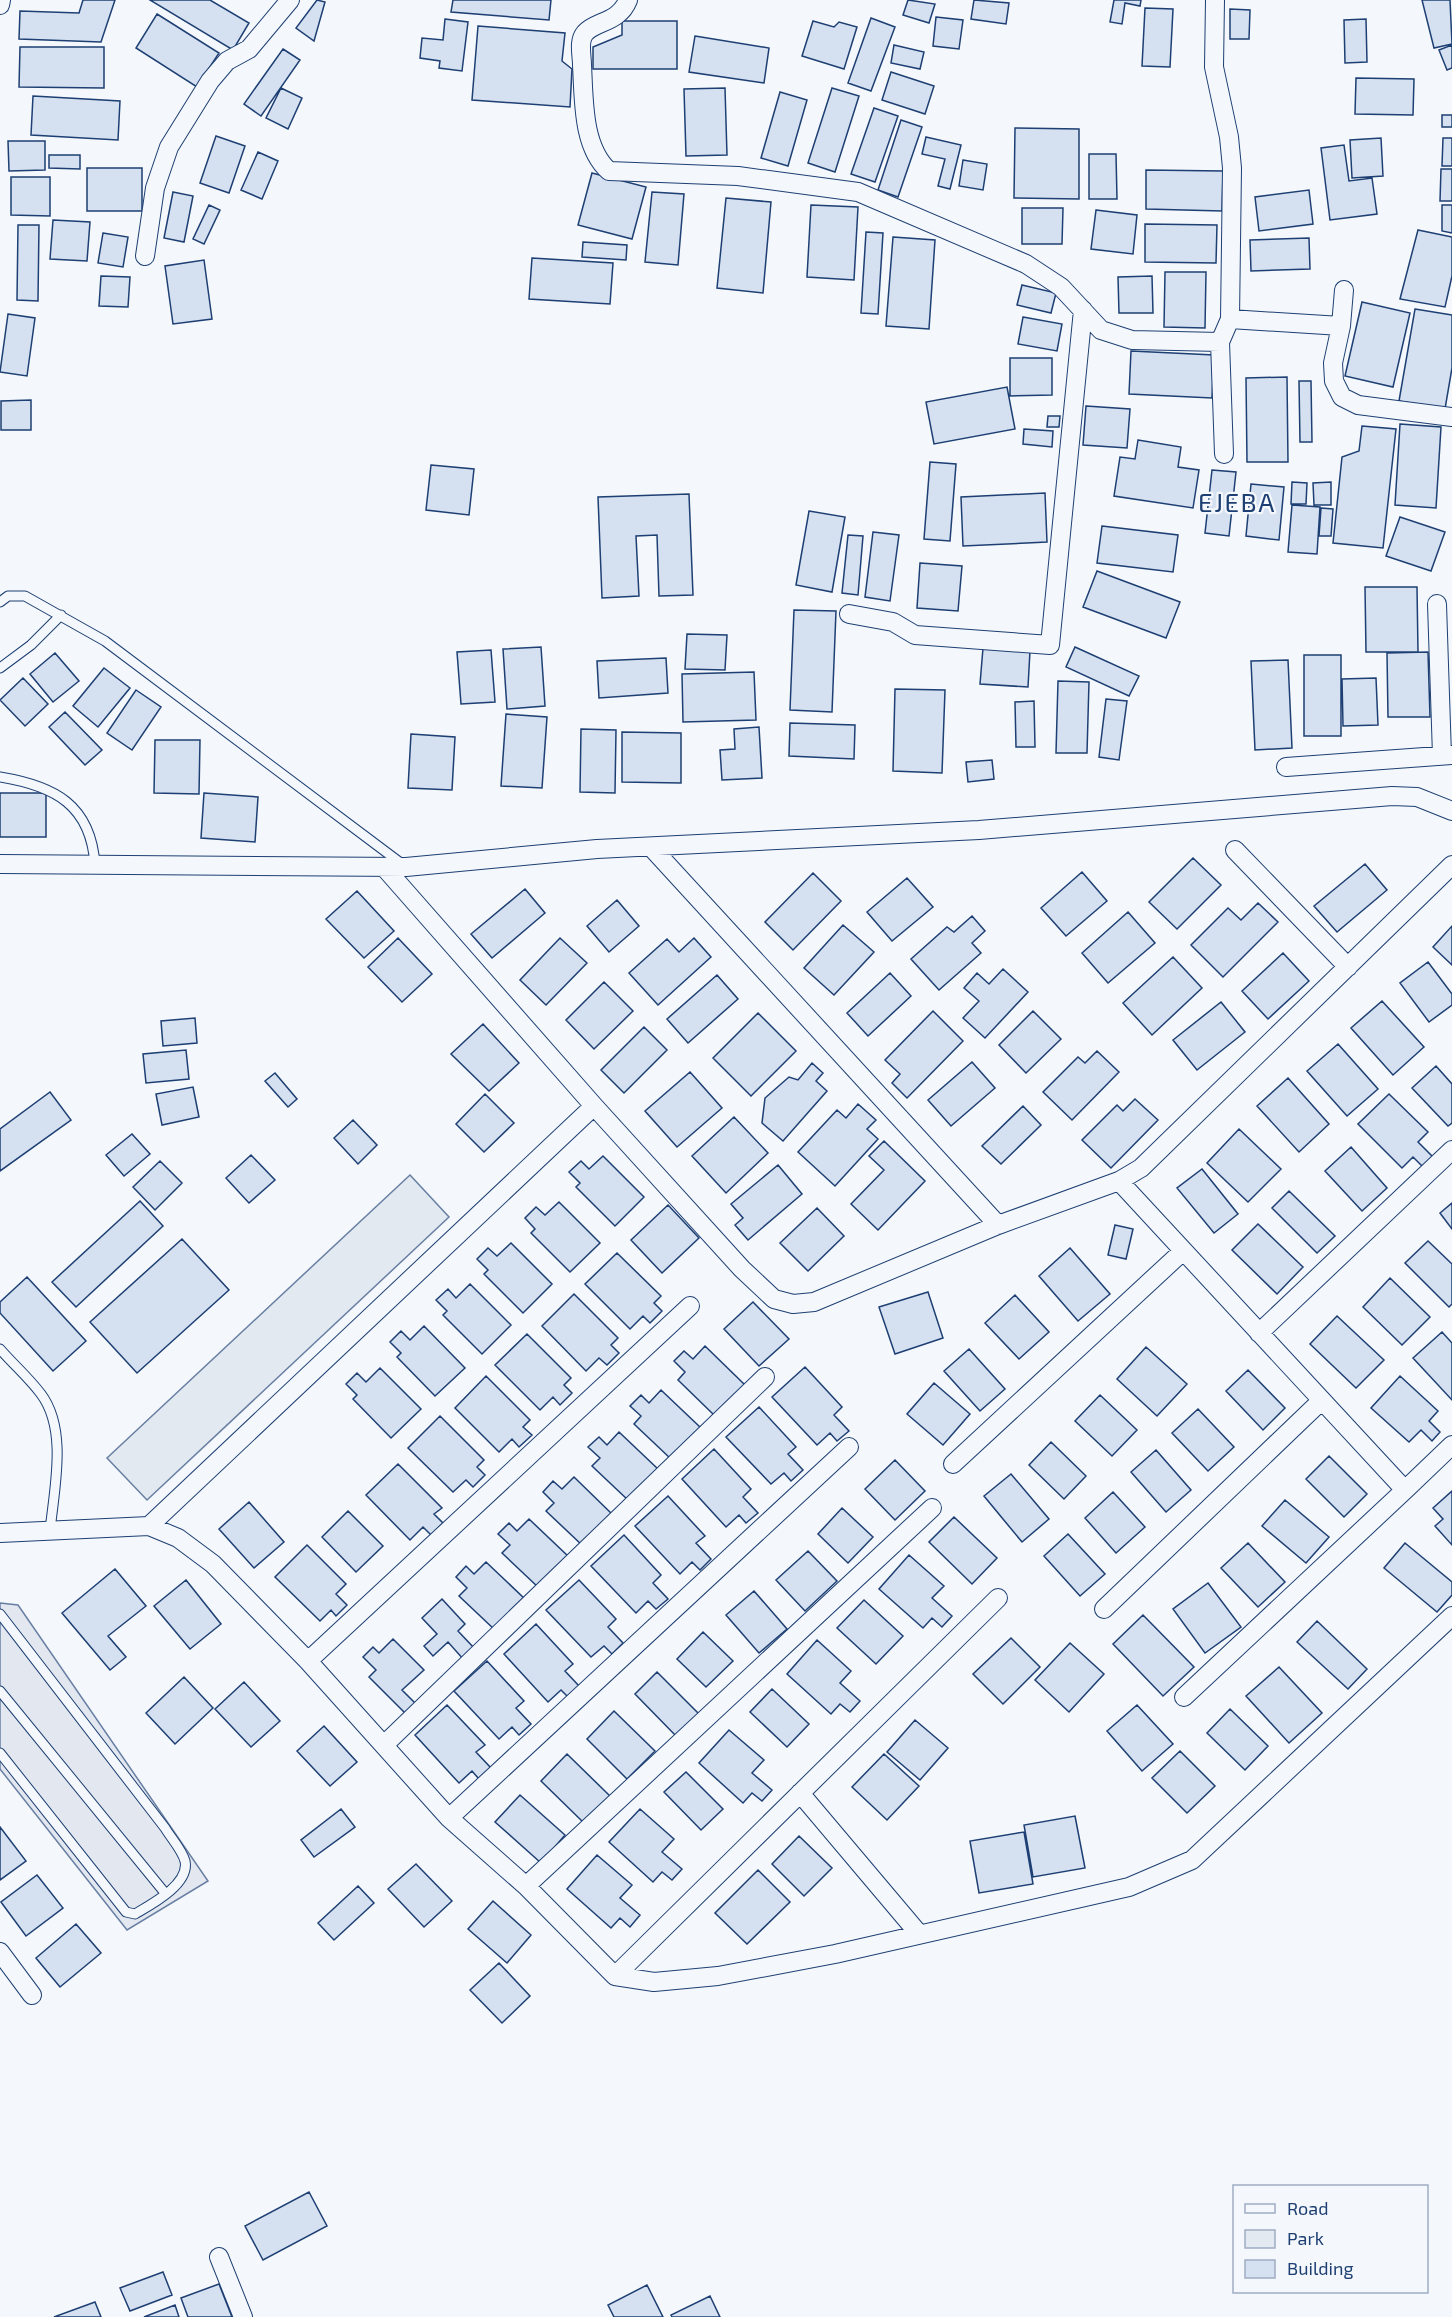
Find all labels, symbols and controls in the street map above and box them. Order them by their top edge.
district label: EJEBA [1198,486,1276,517]
legend [1233,2185,1428,2293]
text: Road [1287,2197,1328,2219]
text: Park [1287,2227,1324,2249]
text: Building [1287,2257,1354,2279]

